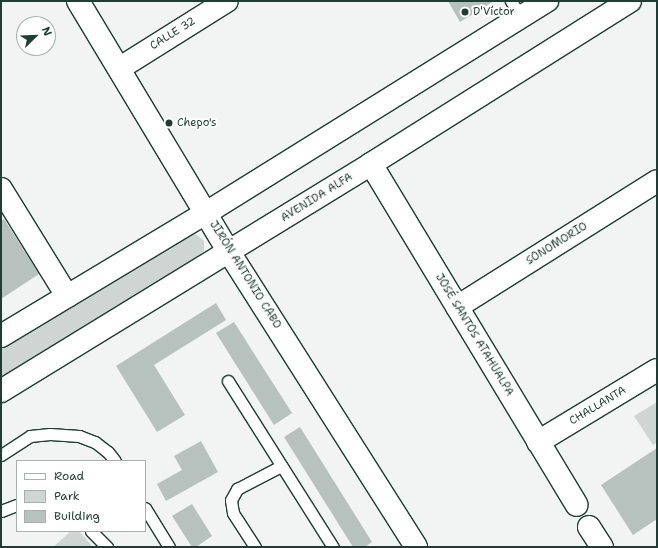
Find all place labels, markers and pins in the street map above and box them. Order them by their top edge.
place label: D'Víctor [473,5,515,19]
marker: D'Víctor [460,7,470,17]
place label: Chepo's [177,116,216,130]
marker: Chepo's [164,118,174,128]

